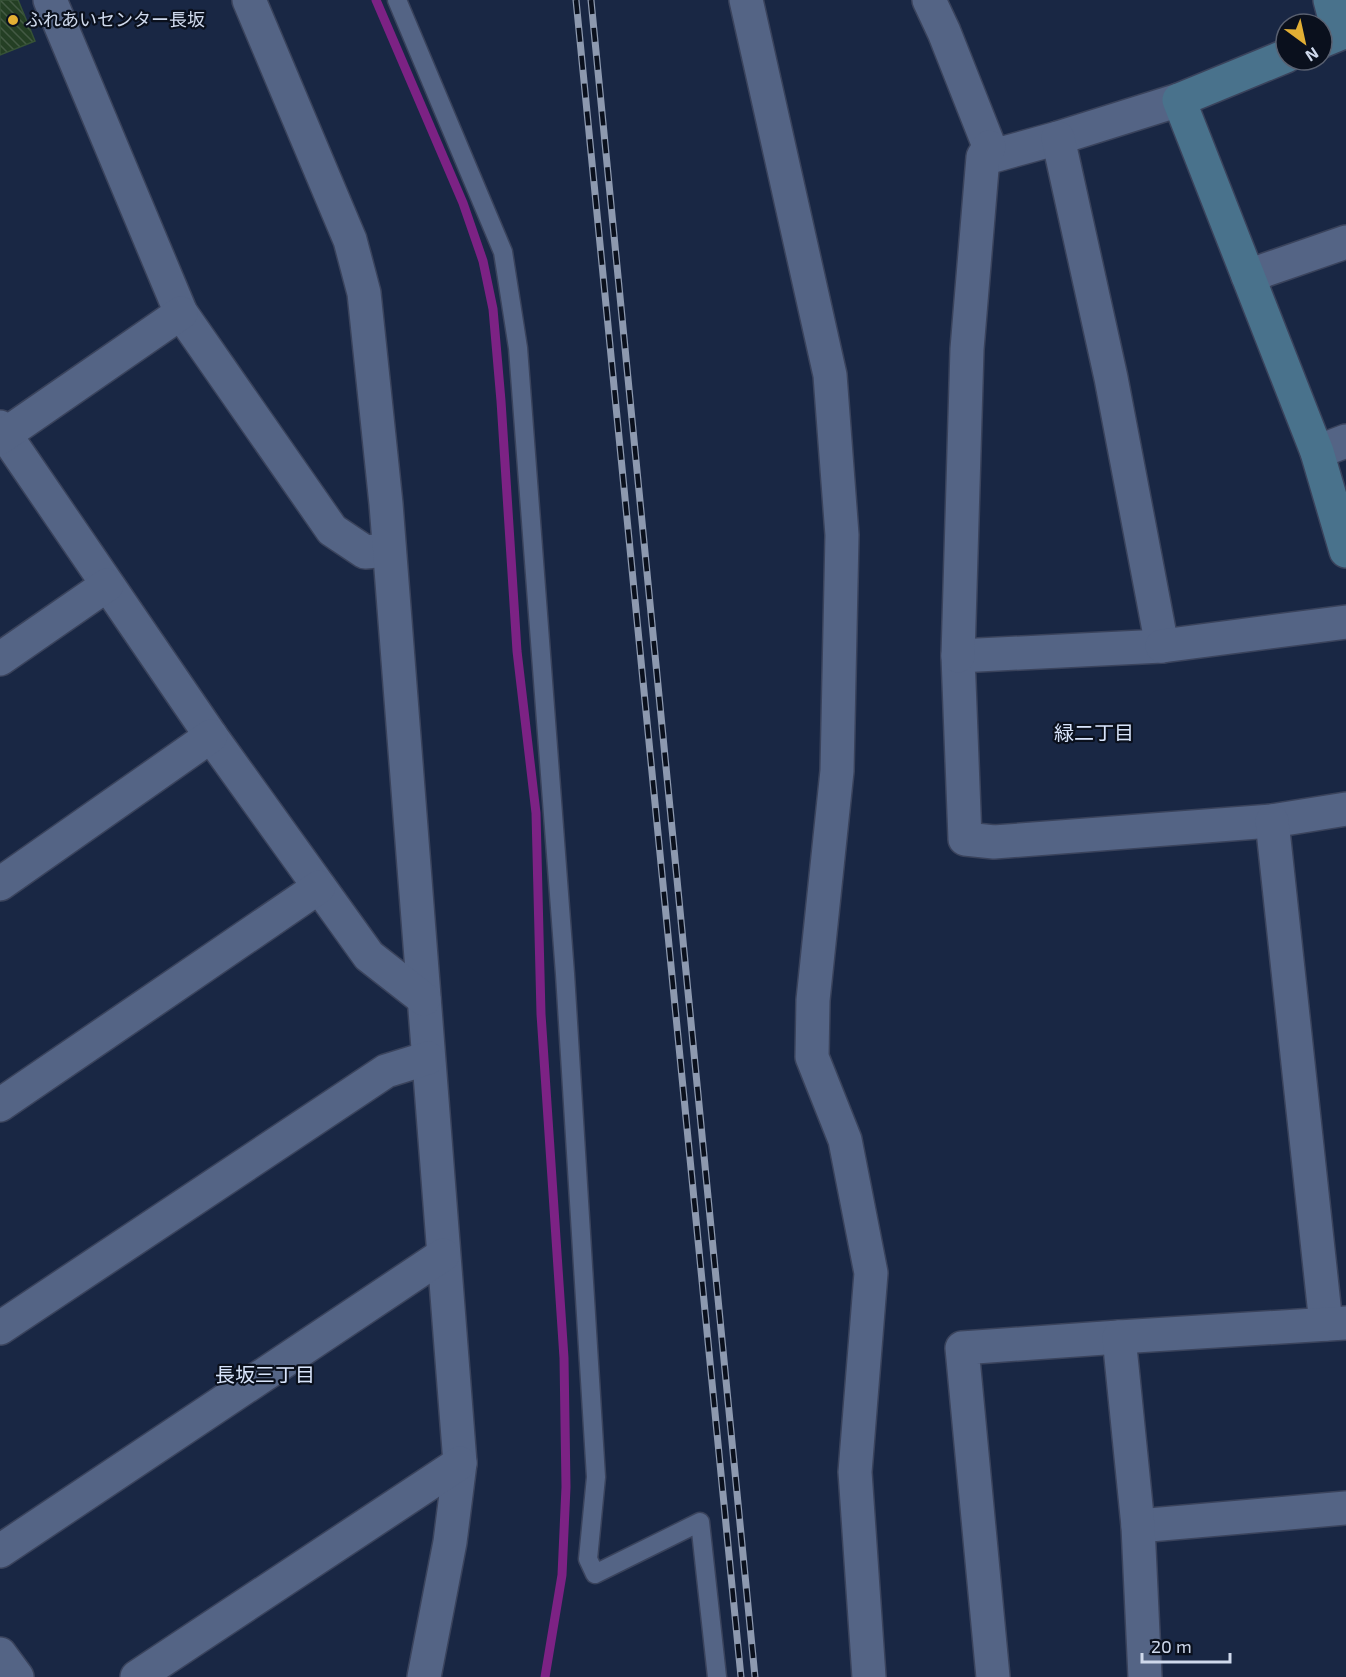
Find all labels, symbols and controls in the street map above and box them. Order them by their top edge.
place label: ふれあいセンター長坂 [25,8,205,30]
north arrow [1274,12,1334,72]
marker: ふれあいセンター長坂 [6,13,20,27]
text: N [1302,44,1322,66]
district label: 緑二丁目 [1054,720,1134,744]
district label: 長坂三丁目 [215,1362,315,1386]
scale bar [1142,1626,1230,1664]
text: 20 m [1151,1635,1192,1657]

